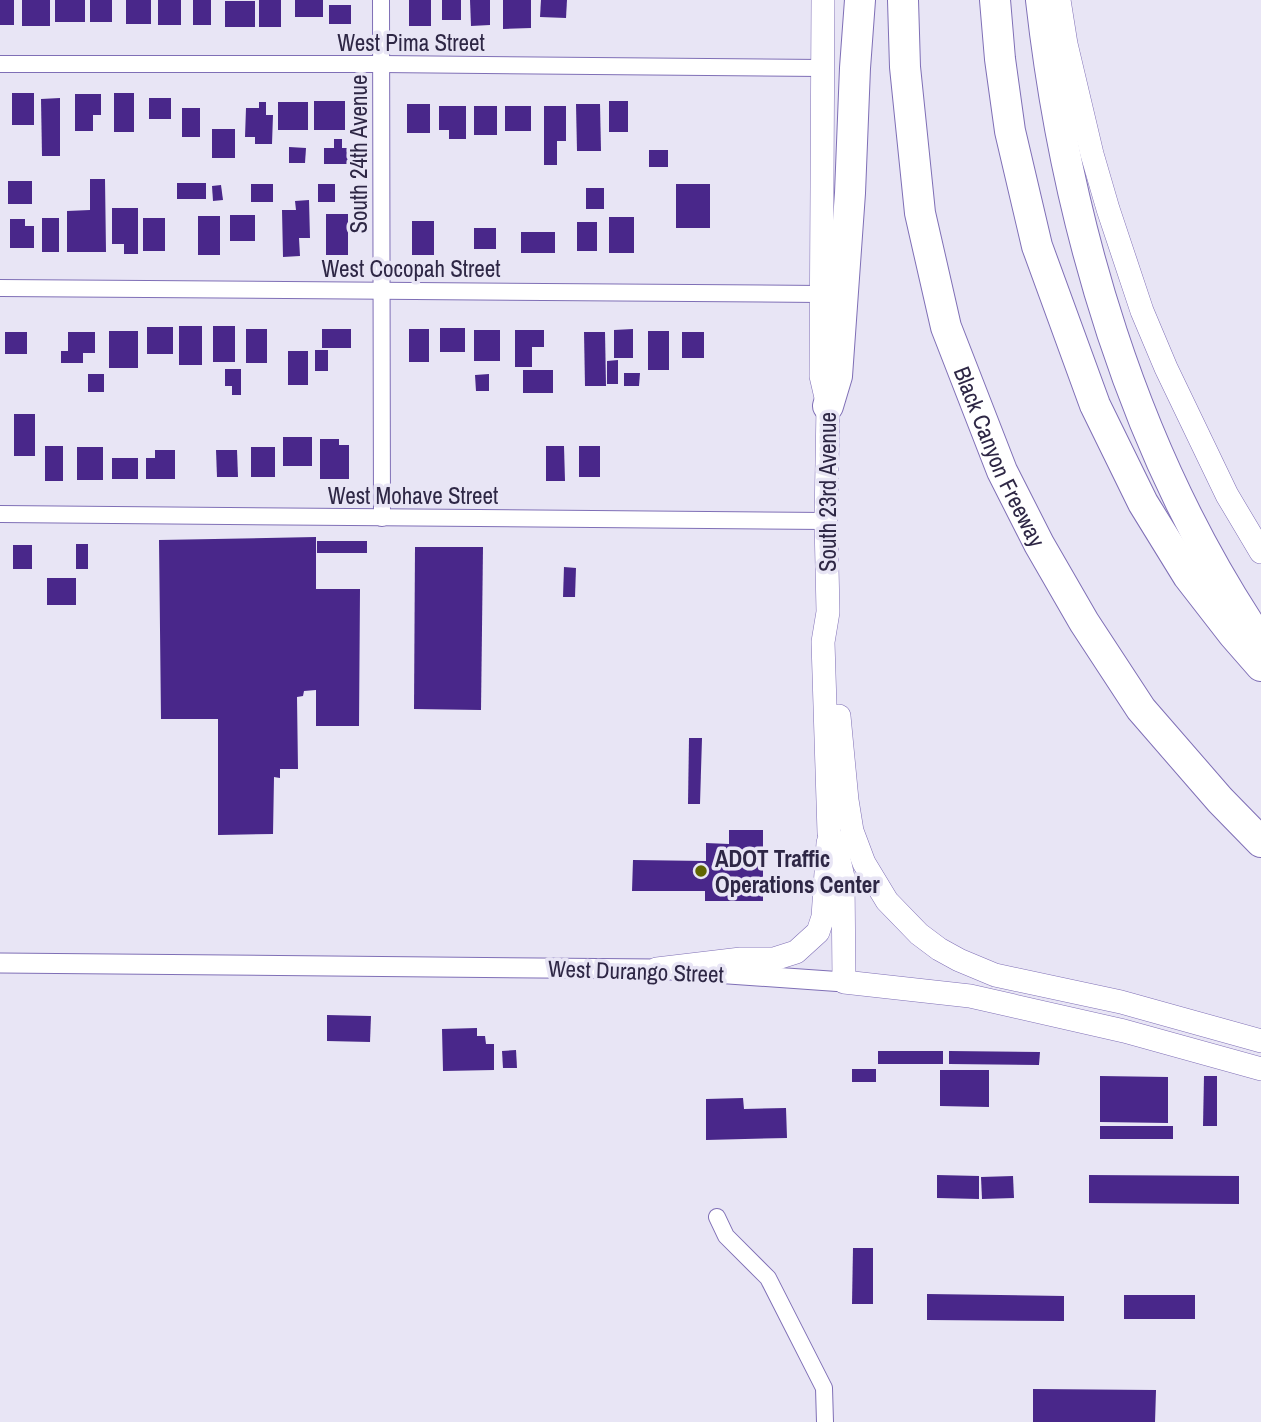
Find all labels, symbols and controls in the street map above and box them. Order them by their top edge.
street label: West Pima Street [337,27,485,58]
street label: South 24th Avenue [343,74,374,234]
street label: West Cocopah Street [322,253,500,284]
street label: Black Canyon Freeway [947,362,1054,552]
street label: South 23rd Avenue [812,412,843,572]
street label: West Mohave Street [328,480,498,511]
place label: ADOT Traffic Operations Center [715,843,880,900]
marker: ADOT Traffic Operations Center [693,863,709,879]
street label: West Durango Street [548,952,724,990]

